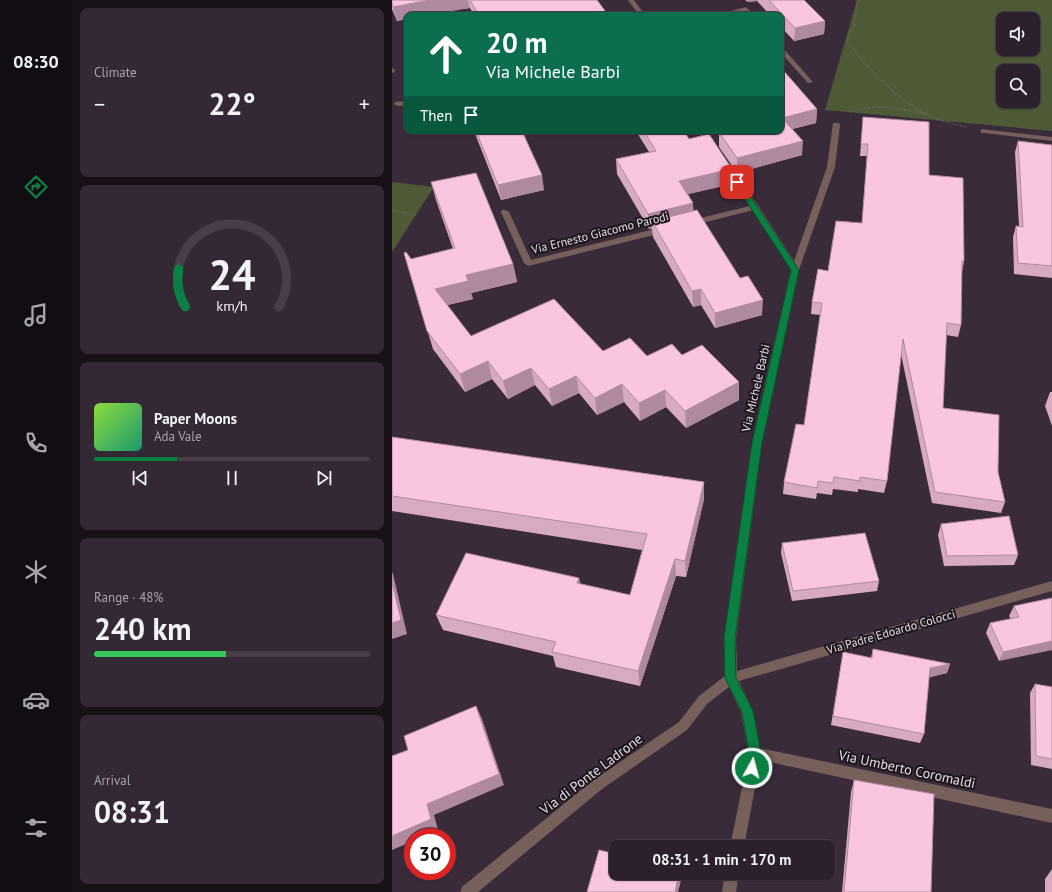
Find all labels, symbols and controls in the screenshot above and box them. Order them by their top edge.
map controls [996,12,1040,108]
button: sound [996,12,1040,56]
text: 20 m [486,24,547,61]
icon: ahead [420,28,472,80]
text: 08:30 [13,50,59,73]
text: Via Michele Barbi [486,60,620,83]
text: Climate [94,64,137,81]
button: search [996,64,1040,108]
text: 22° [208,84,256,123]
text: − [94,90,105,118]
text: + [359,90,370,118]
icon: arrive [460,104,482,126]
text: Then [420,106,452,125]
pin [720,165,754,199]
icon: arrive [726,171,748,193]
icon: directions [22,173,50,201]
street label: Via Ernesto Giacomo Parodi [529,208,670,257]
text: 24 [208,248,256,301]
text: km/h [216,296,248,315]
icon: music [22,301,50,329]
street label: Via Michele Barbi [738,343,773,434]
text: Paper Moons [154,409,237,428]
text: Ada Vale [154,428,202,445]
icon: phone [22,429,50,457]
icon: previous [129,467,151,489]
icon: pause [221,467,243,489]
icon: next [313,467,335,489]
icon: climate [22,558,50,586]
text: Range · 48% [94,589,163,606]
street label: Via Padre Edoardo Colocci [824,606,957,657]
text: 240 km [94,609,192,648]
icon: car [22,686,50,714]
street label: Via di Ponte Ladrone [535,730,646,819]
street label: Via Umberto Coromaldi [836,745,977,792]
position arrow [731,747,773,789]
text: Arrival [94,772,130,789]
text: 08:31 [94,792,170,831]
icon: filters [22,814,50,842]
speed limit sign: 30 [404,828,456,880]
text: 08:31 · 1 min · 170 m [653,850,791,869]

